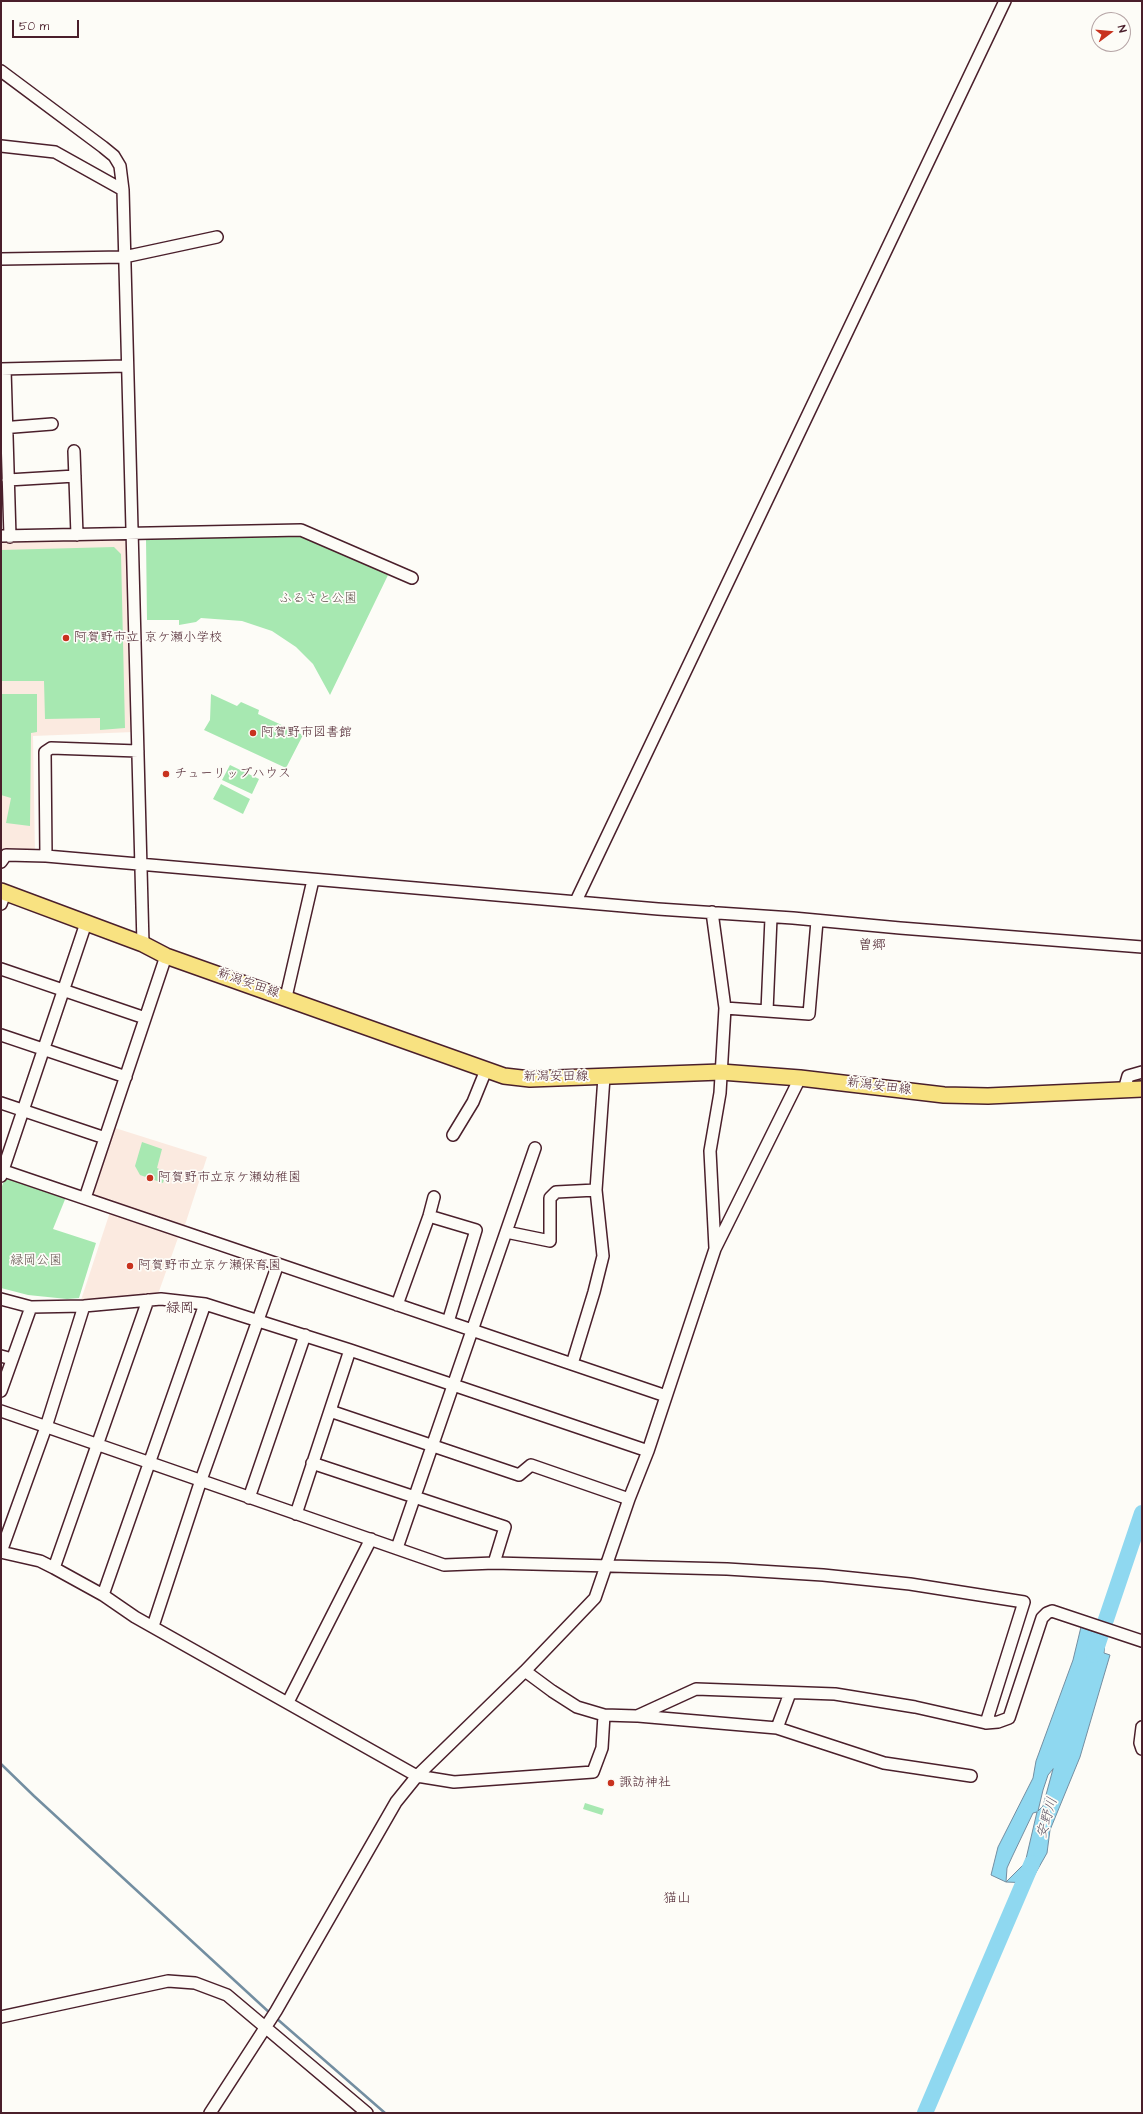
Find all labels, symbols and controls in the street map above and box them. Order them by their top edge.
scale bar [14,12,81,38]
north arrow [1091,12,1131,52]
text: 50 m [19,18,49,35]
text: N [1114,23,1130,34]
park label: ふるさと公園 [279,591,357,607]
place label: 阿賀野市立 京ケ瀬小学校 [74,630,222,646]
marker: 阿賀野市立 京ケ瀬小学校 [61,633,71,643]
place label: 阿賀野市図書館 [261,725,352,741]
marker: 阿賀野市図書館 [248,728,258,738]
place label: チューリップハウス [174,766,291,782]
marker: チューリップハウス [161,769,171,779]
district label: 曽郷 [858,938,886,954]
street label: 新潟安田線 [215,966,281,1002]
street label: 新潟安田線 [524,1069,588,1085]
street label: 新潟安田線 [846,1075,912,1099]
place label: 阿賀野市立京ケ瀬幼稚園 [158,1170,301,1186]
marker: 阿賀野市立京ケ瀬幼稚園 [145,1173,155,1183]
park label: 緑岡公園 [10,1253,62,1269]
place label: 阿賀野市立京ケ瀬保育園 [138,1258,281,1274]
marker: 阿賀野市立京ケ瀬保育園 [125,1261,135,1271]
district label: 緑岡 [166,1301,194,1317]
place label: 諏訪神社 [619,1775,671,1791]
marker: 諏訪神社 [606,1778,616,1788]
water label: 安野川 [1034,1795,1062,1841]
district label: 猫山 [663,1891,691,1907]

